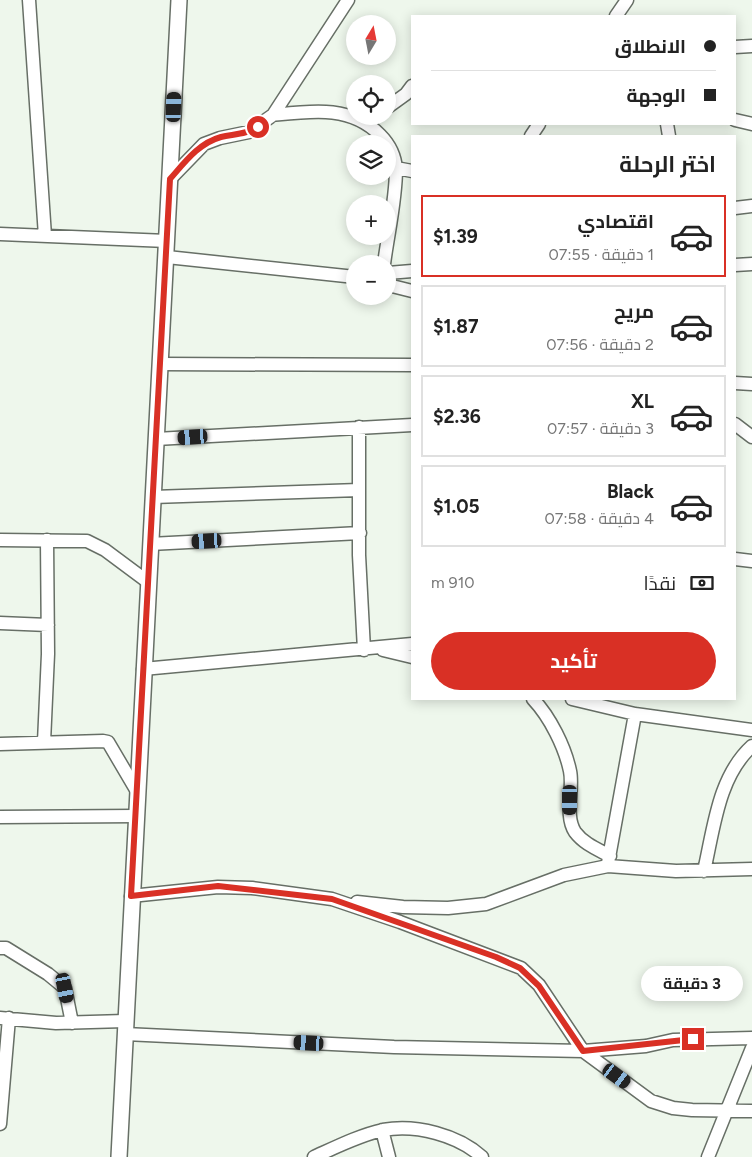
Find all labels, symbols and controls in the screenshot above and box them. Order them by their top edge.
north arrow [346,15,396,65]
map controls [346,15,396,305]
text: الانطلاق [615,35,686,58]
button: locate [346,75,396,125]
text: الوجهة [626,84,686,107]
car [165,92,182,122]
route start [247,116,269,138]
button: layers [346,135,396,185]
text: اختر الرحلة [619,151,716,178]
button: + [346,195,396,245]
text: اقتصادي [578,210,654,233]
icon: car [669,214,714,259]
text: $1.39 [433,225,478,248]
text: 1 دقيقة · 07:55 [549,245,654,264]
button: − [346,255,396,305]
text: مريح [614,300,654,323]
icon: car [669,304,714,349]
text: $1.87 [433,315,478,338]
text: 2 دقيقة · 07:56 [546,335,654,354]
text: XL [631,390,654,413]
icon: car [669,394,714,439]
text: $2.36 [433,405,481,428]
text: 3 دقيقة · 07:57 [547,419,654,438]
car [177,428,208,446]
text: Black [607,480,654,503]
icon: car [669,484,714,529]
text: $1.05 [433,495,480,518]
text: 4 دقيقة · 07:58 [545,509,654,528]
car [191,533,222,549]
icon: cash [688,569,716,597]
text: نقدًا [644,572,676,595]
text: 910 m [431,573,475,592]
button: تأكيد [431,632,716,690]
car [562,785,577,815]
callout: 3 دقيقة [642,966,744,1002]
car [54,972,75,1004]
text: 3 دقيقة [663,974,721,993]
route end [682,1028,704,1050]
car [293,1035,324,1051]
car [600,1061,633,1091]

